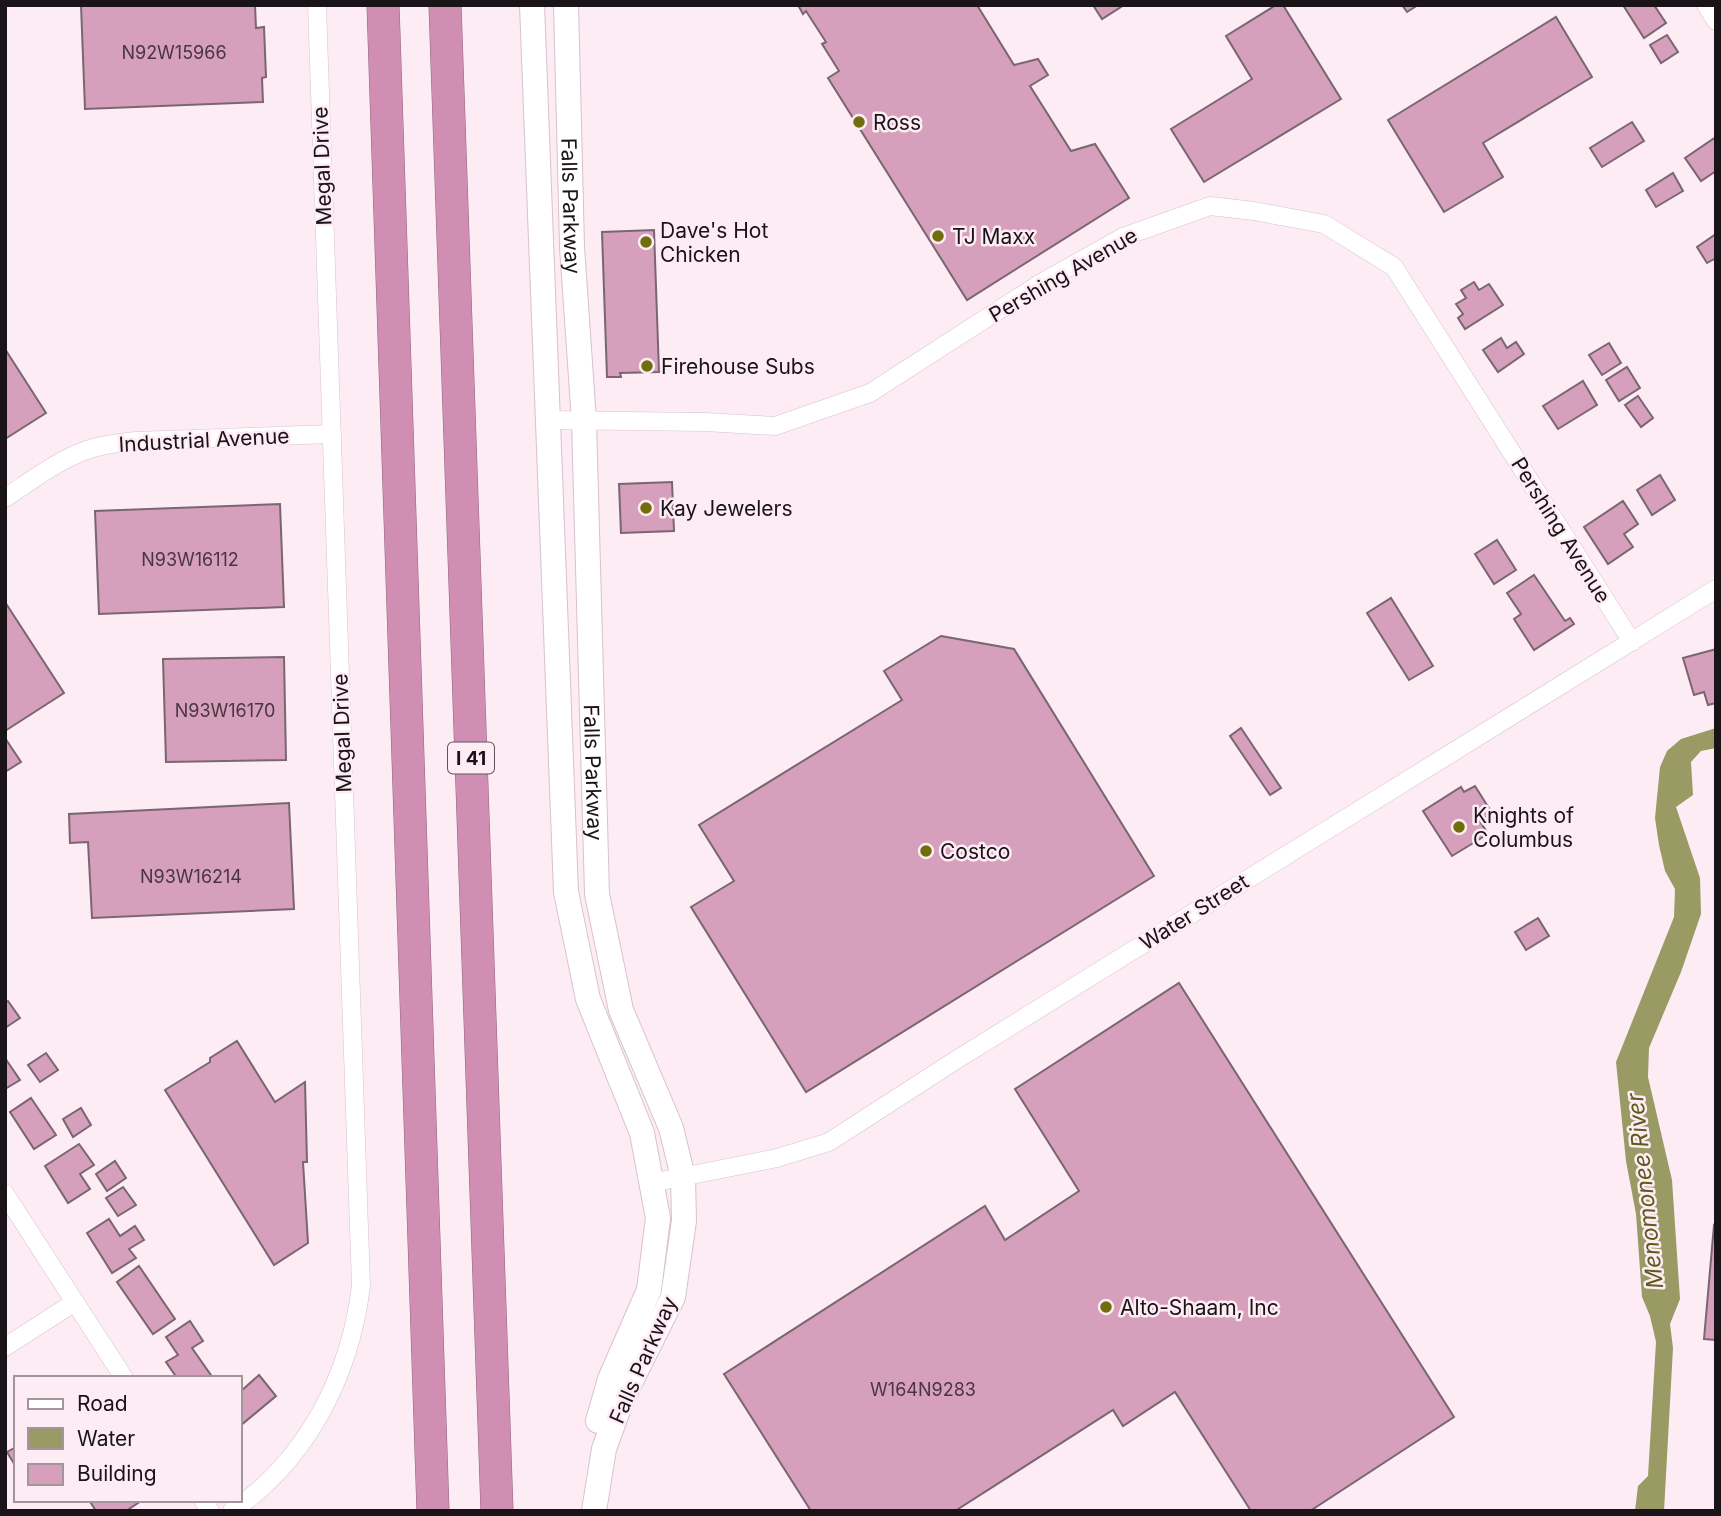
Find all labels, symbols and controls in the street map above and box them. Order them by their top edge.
house number: N92W15966 [121,42,227,63]
street label: Megal Drive [307,106,337,226]
place label: Ross [873,110,921,135]
marker: Ross [851,114,867,130]
street label: Falls Parkway [557,137,586,275]
place label: Dave's Hot Chicken [660,218,768,267]
street label: Pershing Avenue [984,222,1142,328]
place label: TJ Maxx [952,224,1035,249]
marker: TJ Maxx [930,228,946,244]
marker: Dave's Hot Chicken [638,234,654,250]
place label: Firehouse Subs [661,354,815,379]
marker: Firehouse Subs [639,358,655,374]
street label: Industrial Avenue [118,423,290,457]
street label: Pershing Avenue [1506,453,1616,607]
place label: Kay Jewelers [660,496,793,521]
marker: Kay Jewelers [638,500,654,516]
house number: N93W16112 [141,549,239,570]
street label: Megal Drive [327,673,357,793]
house number: N93W16170 [175,700,275,721]
street label: Falls Parkway [579,704,608,841]
road number: I 41 [448,743,494,774]
place label: Knights of Columbus [1473,803,1574,852]
marker: Knights of Columbus [1451,819,1467,835]
place label: Costco [940,839,1010,864]
marker: Costco [918,843,934,859]
house number: N93W16214 [140,866,242,887]
street label: Water Street [1135,869,1253,955]
water label: Menomonee River [1621,1090,1669,1290]
street label: Falls Parkway [604,1292,682,1427]
place label: Alto-Shaam, Inc [1120,1295,1279,1320]
marker: Alto-Shaam, Inc [1098,1299,1114,1315]
legend [14,1376,242,1502]
house number: W164N9283 [870,1379,976,1400]
text: Road [77,1391,128,1416]
text: Water [77,1426,135,1451]
text: Building [77,1461,157,1486]

